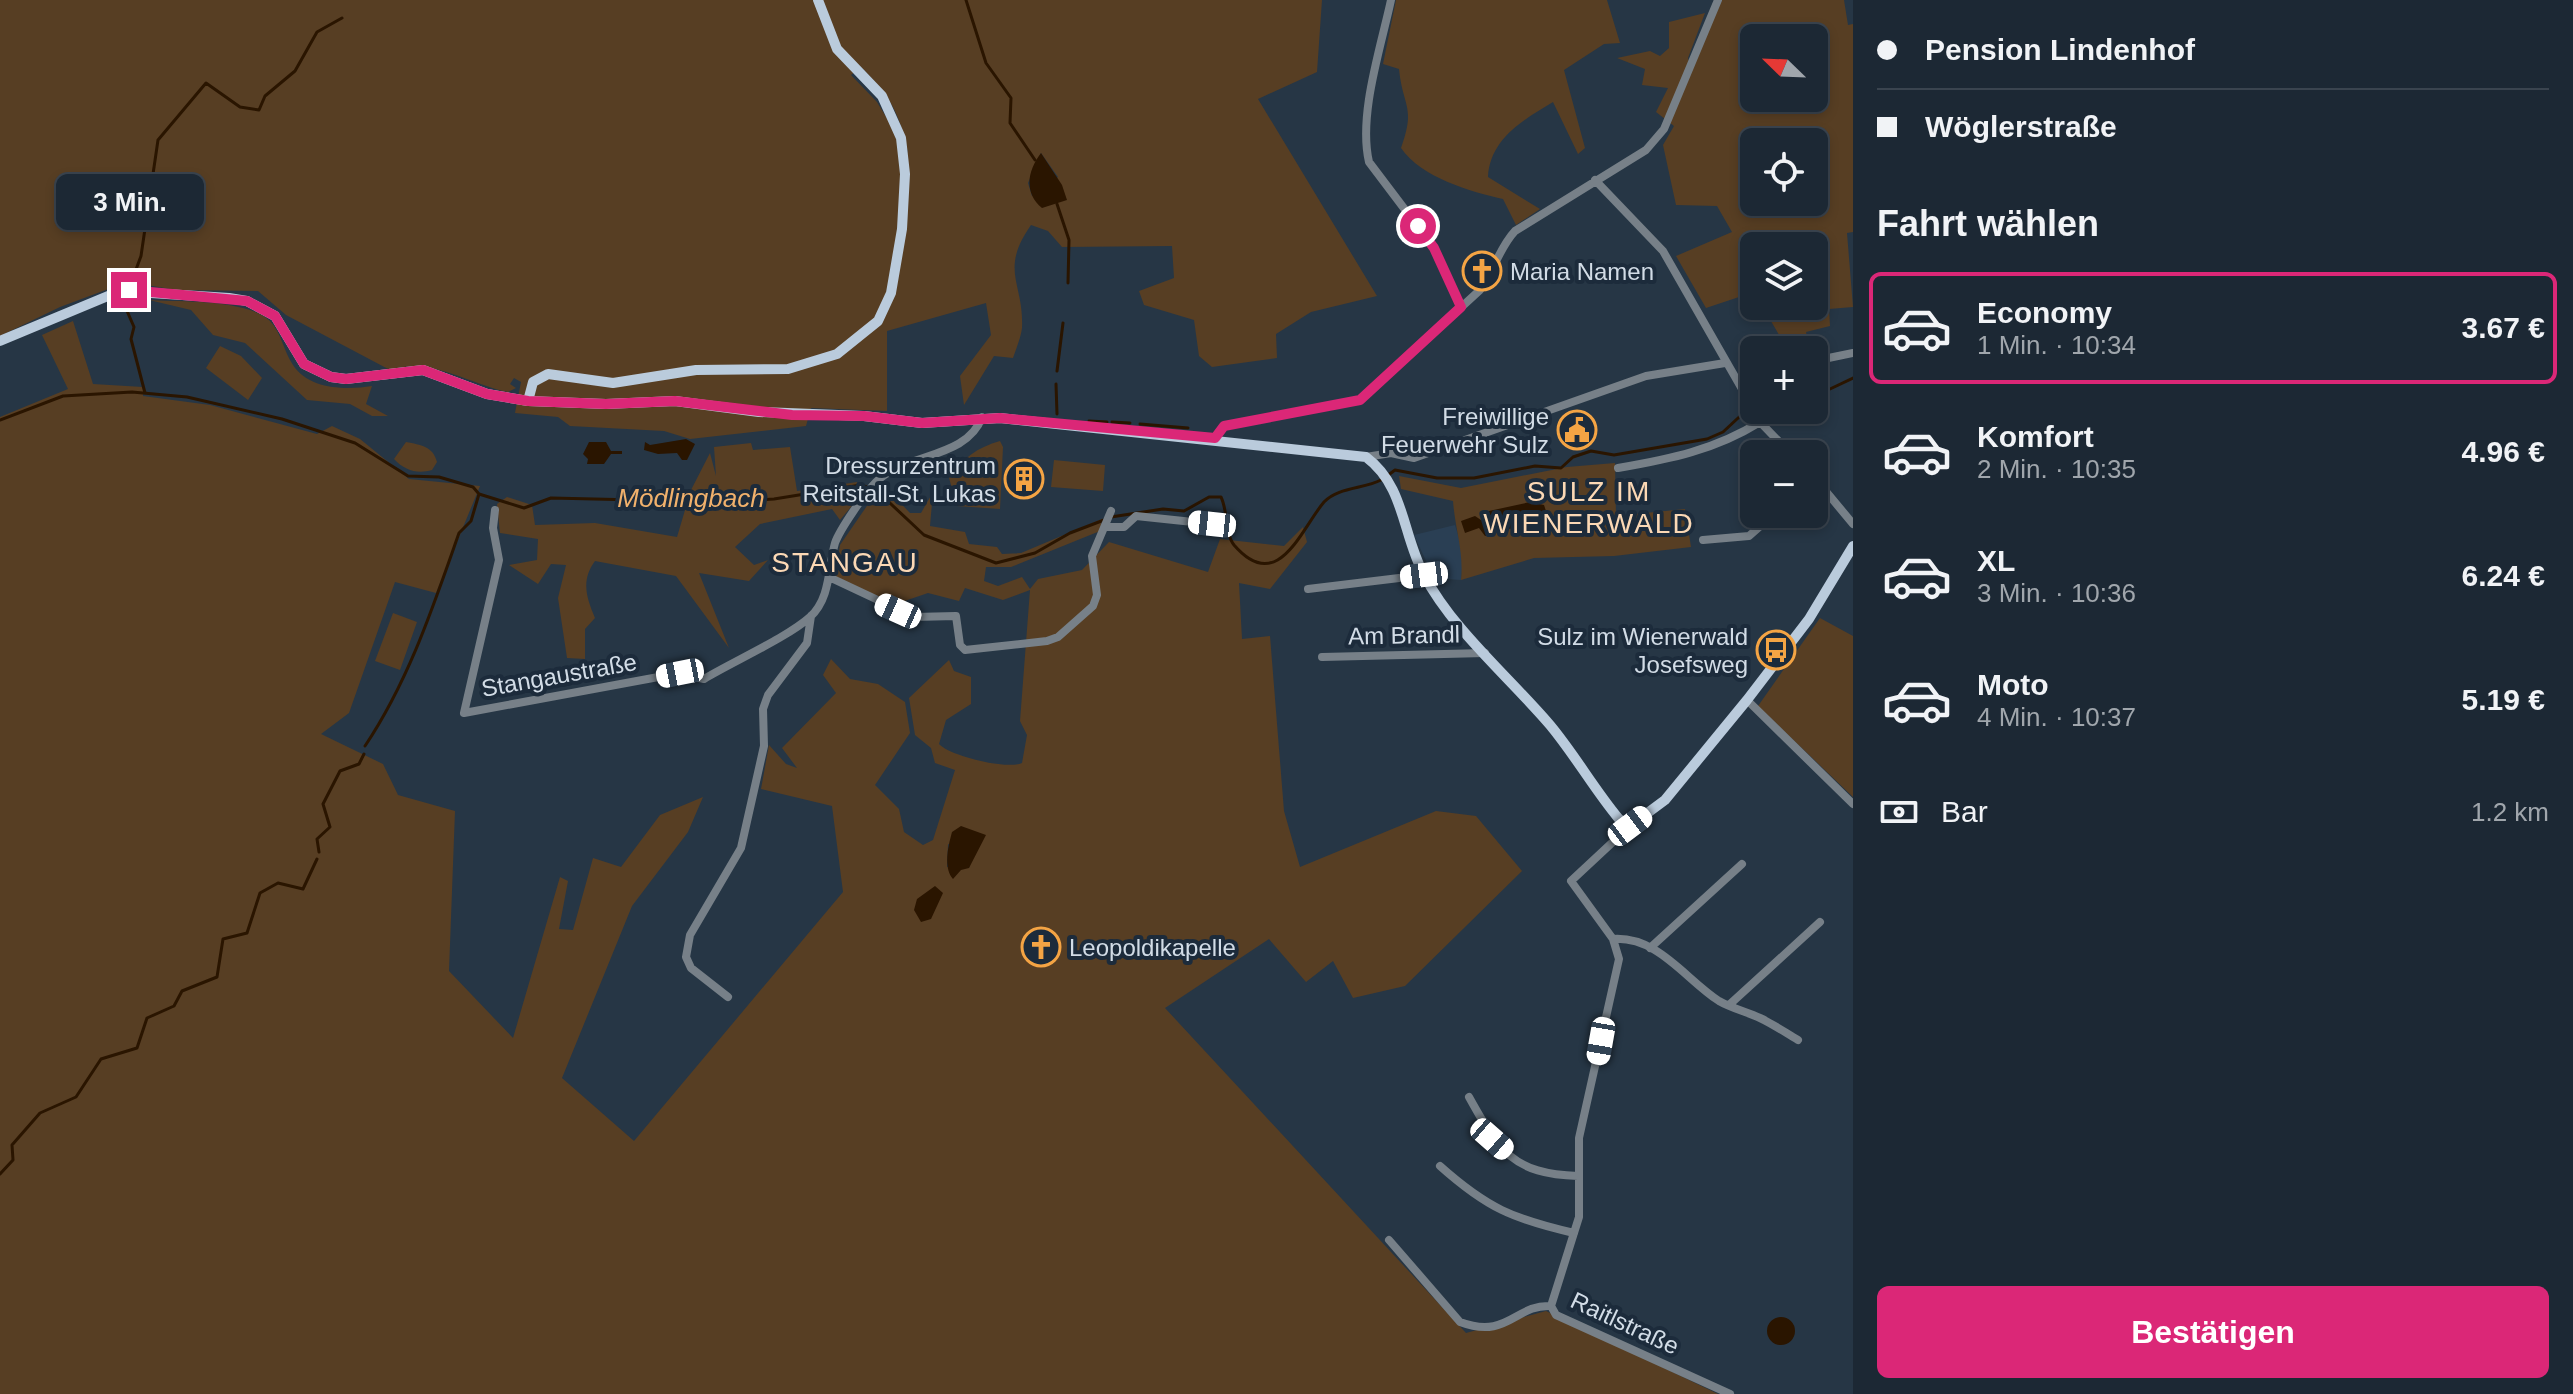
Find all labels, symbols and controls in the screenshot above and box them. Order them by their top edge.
north arrow [1740,24,1828,112]
map controls [1740,24,1828,528]
text: Pension Lindenhof [1925,33,2195,66]
text: Wöglerstraße [1925,110,2117,143]
button: locate [1740,128,1828,216]
callout: 3 Min. [55,174,203,230]
text: 3 Min. [93,187,167,217]
text: Fahrt wählen [1877,203,2099,244]
route start [1400,208,1436,244]
button: layers [1740,232,1828,320]
church icon: Maria Namen [1461,250,1503,292]
place label: Maria Namen [1510,258,1654,285]
route end [111,272,147,308]
icon: car [1881,292,1953,364]
text: Economy [1977,296,2112,329]
text: 3.67 € [2462,311,2545,344]
text: 1 Min. · 10:34 [1977,330,2136,360]
button: + [1740,336,1828,424]
place label: Freiwillige Feuerwehr Sulz [1381,403,1549,458]
public building icon: Freiwillige Feuerwehr Sulz [1556,409,1598,451]
icon: car [1881,416,1953,488]
text: Komfort [1977,420,2094,453]
text: 4.96 € [2462,435,2545,468]
button: − [1740,440,1828,528]
place label: Dressurzentrum Reitstall-St. Lukas [803,452,996,507]
text: 2 Min. · 10:35 [1977,454,2136,484]
building icon: Dressurzentrum Reitstall-St. Lukas [1003,458,1045,500]
district label: SULZ IM WIENERWALD [1483,476,1695,539]
water label: Mödlingbach [617,483,765,513]
car [1187,510,1237,538]
icon: car [1881,540,1953,612]
text: XL [1977,544,2015,577]
district label: STANGAU [771,547,919,578]
text: 6.24 € [2462,559,2545,592]
car [1399,560,1449,590]
text: 3 Min. · 10:36 [1977,578,2136,608]
car [871,590,925,632]
street label: Am Brandl [1348,621,1460,649]
place label: Sulz im Wienerwald Josefsweg [1537,623,1748,678]
bus stop icon: Sulz im Wienerwald Josefsweg [1755,629,1797,671]
street label: Stangaustraße [479,648,639,702]
car [654,657,706,689]
icon: car [1881,664,1953,736]
text: Moto [1977,668,2049,701]
text: 5.19 € [2462,683,2545,716]
text: 4 Min. · 10:37 [1977,702,2136,732]
icon: cash [1877,790,1921,834]
text: Bar [1941,795,1988,828]
text: 1.2 km [2471,797,2549,827]
car [1604,802,1656,850]
church icon: Leopoldikapelle [1020,926,1062,968]
place label: Leopoldikapelle [1069,934,1236,961]
car [1585,1015,1617,1067]
car [1466,1114,1518,1164]
street label: Raitlstraße [1567,1286,1683,1360]
button: Bestätigen [1877,1286,2549,1378]

